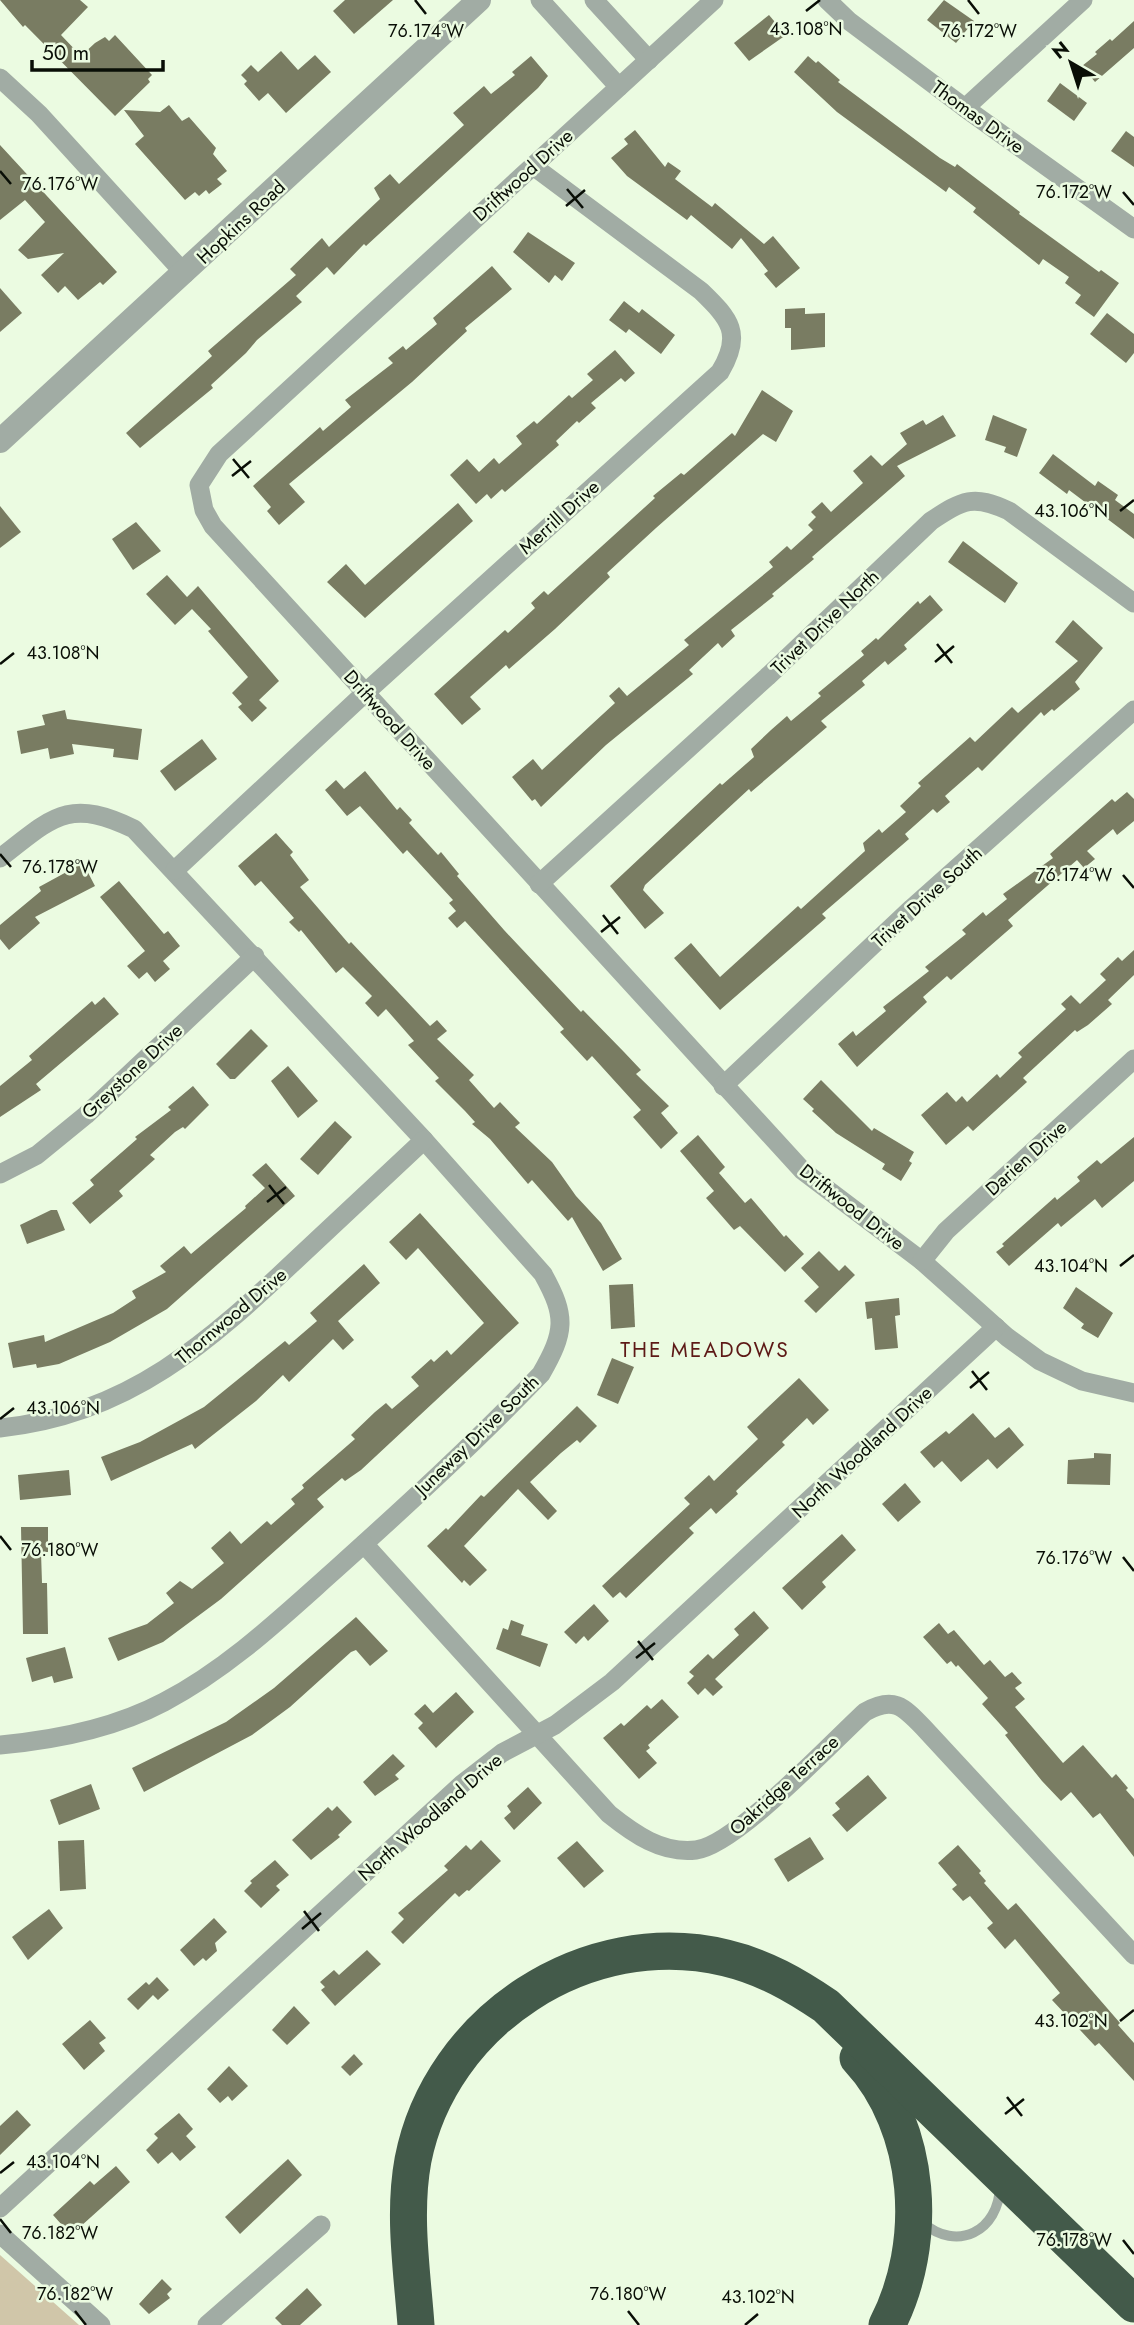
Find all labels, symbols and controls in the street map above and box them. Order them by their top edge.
text: 43.108°N [769,16,843,42]
text: 76.174°W [388,18,464,44]
text: 76.172°W [941,18,1017,44]
scale bar [32,28,163,72]
north arrow [1036,28,1106,98]
text: N [1046,35,1075,65]
text: 50 m [42,38,89,68]
street label: Thomas Drive [926,74,1030,160]
street label: Driftwood Drive [467,122,579,227]
text: 76.176°W [22,171,98,197]
street label: Hopkins Road [191,174,291,270]
text: 76.172°W [1036,179,1112,205]
street label: Merrill Drive [513,473,605,560]
text: 43.106°N [1034,498,1108,524]
street label: Trivet Drive North [765,563,885,681]
text: 43.108°N [26,640,100,666]
street label: Driftwood Drive [338,664,443,776]
street label: Trivet Drive South [866,840,988,954]
text: 76.178°W [22,854,98,880]
text: 76.174°W [1036,862,1112,888]
street label: Greystone Drive [76,1017,189,1125]
street label: Darien Drive [979,1114,1073,1202]
street label: Driftwood Drive [794,1157,910,1257]
text: 43.104°N [1034,1253,1108,1279]
street label: Thornwood Drive [170,1261,293,1371]
district label: THE MEADOWS [620,1335,790,1365]
street label: Juneway Drive South [407,1369,545,1504]
street label: North Woodland Drive [786,1380,938,1524]
text: 43.106°N [26,1395,100,1421]
text: 76.180°W [22,1537,99,1563]
text: 76.176°W [1036,1545,1112,1571]
street label: Oakridge Terrace [723,1728,845,1841]
street label: North Woodland Drive [352,1747,508,1887]
text: 43.102°N [1034,2008,1108,2034]
text: 43.104°N [26,2149,100,2175]
text: 76.182°W [22,2220,98,2246]
text: 76.178°W [1036,2227,1112,2253]
text: 76.182°W [37,2281,113,2307]
text: 76.180°W [590,2281,667,2307]
text: 43.102°N [721,2284,795,2310]

